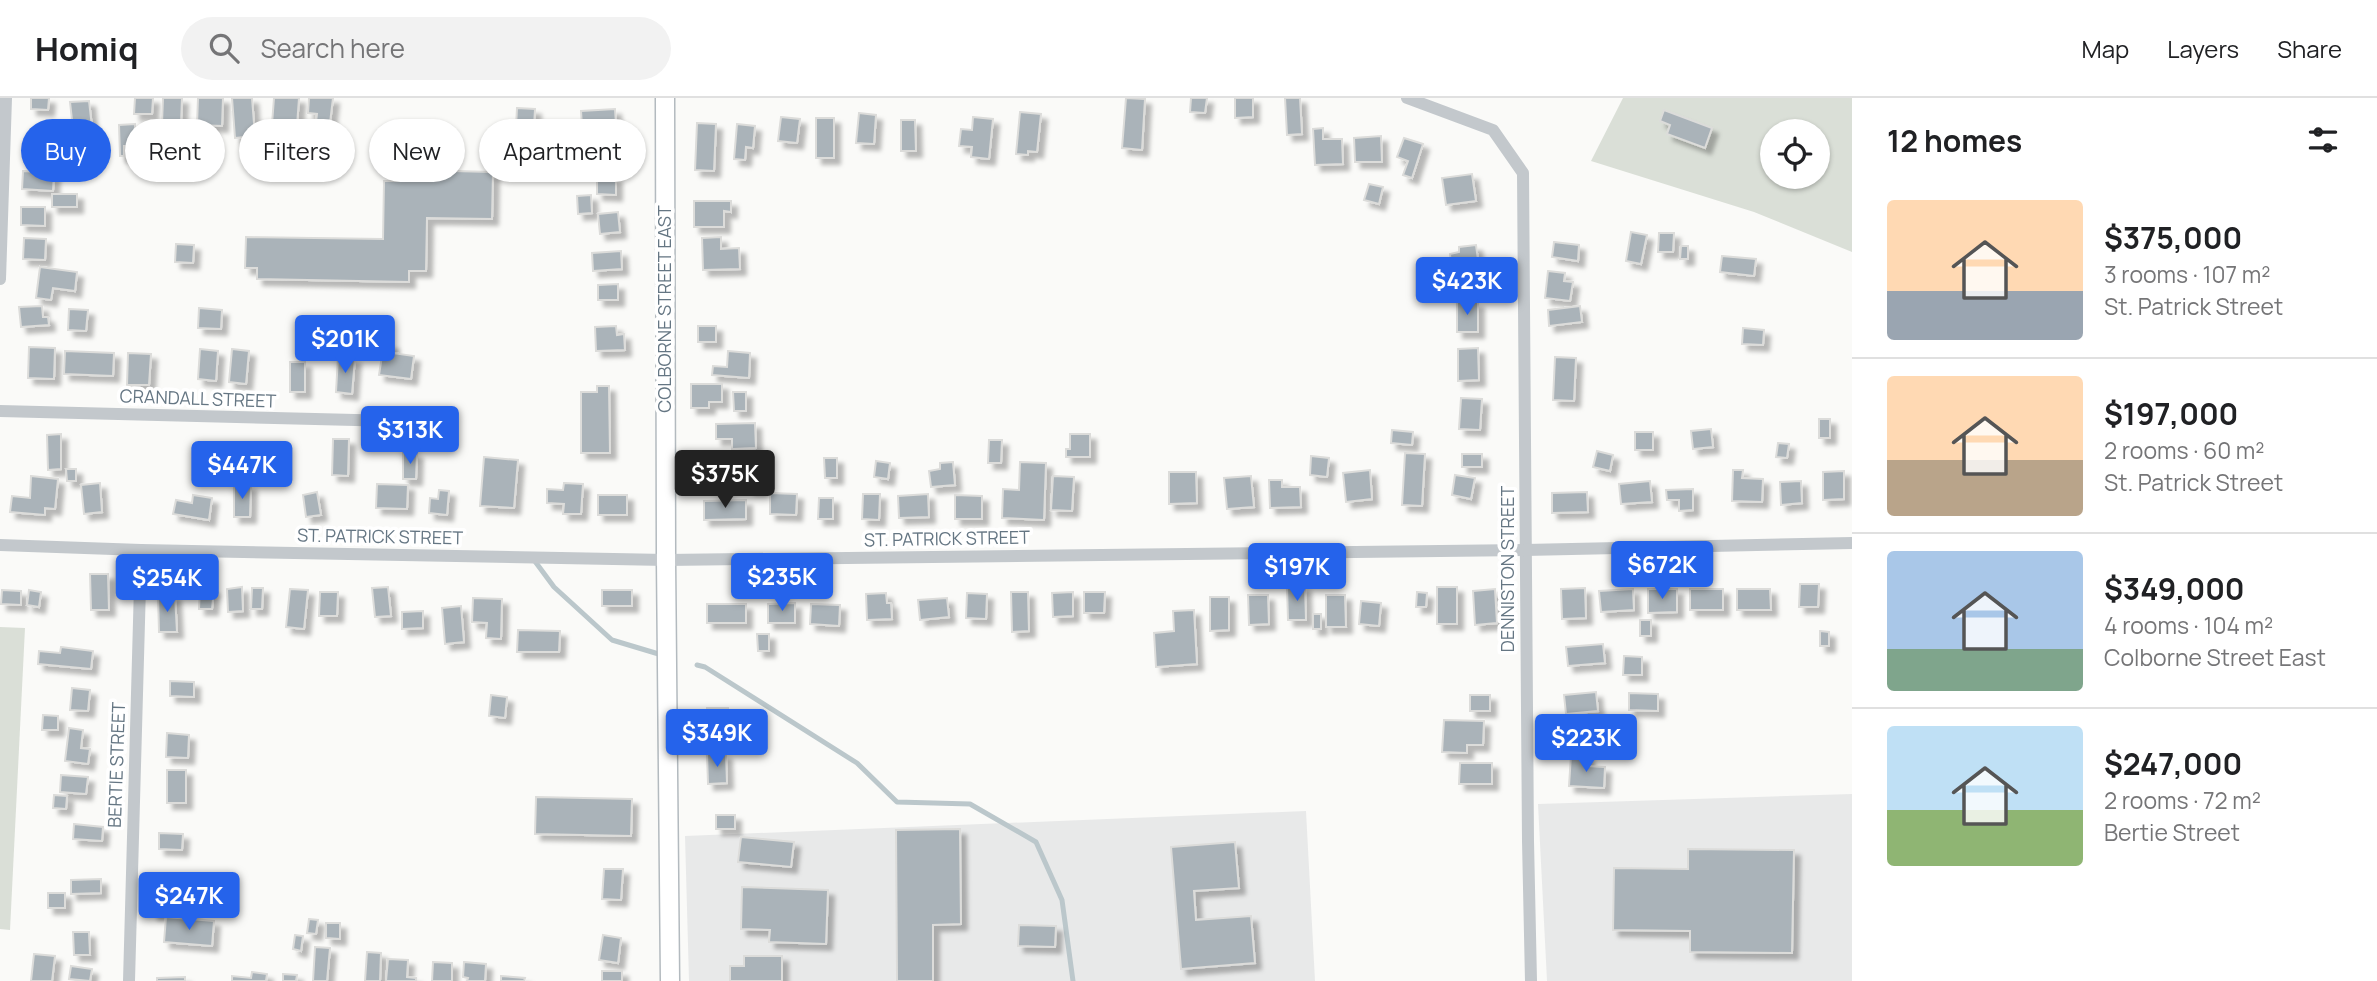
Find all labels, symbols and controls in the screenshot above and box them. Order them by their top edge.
search box [181,17,671,80]
text: Homiq [35,26,139,71]
icon: search [205,29,243,67]
text: Search here [261,30,405,66]
text: Map [2082,32,2129,65]
text: Layers [2167,32,2239,65]
text: Share [2277,32,2342,65]
chip: Buy [21,119,111,182]
chip: Rent [125,119,225,182]
chip: Filters [239,119,355,182]
chip: New [369,119,465,182]
chip: Apartment [479,119,646,182]
map controls [1760,119,1830,189]
button: locate [1760,119,1830,189]
text: 12 homes [1887,120,2022,161]
icon: filters [2304,121,2342,159]
street label: COLBORNE STREET EAST [652,205,676,413]
text: $375,000 [2104,217,2242,258]
icon: home [1943,228,2027,312]
pin: $423K [1418,258,1516,317]
text: 3 rooms · 107 m² [2104,258,2270,290]
text: $423K [1432,264,1502,296]
text: St. Patrick Street [2104,290,2283,322]
pin: $201K [296,316,394,375]
text: $201K [311,322,379,354]
street label: CRANDALL STREET [119,383,277,413]
text: $197,000 [2104,393,2238,434]
icon: home [1943,404,2027,488]
pin: $313K [361,406,459,466]
text: $313K [377,413,443,445]
text: 2 rooms · 60 m² [2104,434,2265,466]
pin: $447K [193,442,291,501]
text: $447K [207,448,277,480]
pin: $375K [676,450,774,510]
text: $375K [691,457,759,489]
text: St. Patrick Street [2104,466,2283,498]
street label: DENNISTON STREET [1495,486,1519,652]
street label: ST. PATRICK STREET [297,523,463,549]
street label: ST. PATRICK STREET [864,525,1030,551]
pin: $672K [1613,542,1711,601]
pin: $197K [1248,544,1346,603]
text: $672K [1627,548,1697,580]
text: $197K [1264,550,1330,582]
pin: $254K [118,554,216,614]
pin: $235K [733,554,831,613]
text: $235K [747,560,817,592]
text: $254K [132,561,202,593]
text: $349,000 [2104,568,2245,609]
icon: home [1943,579,2027,663]
text: 4 rooms · 104 m² [2104,609,2273,641]
text: Colborne Street East [2104,641,2326,673]
street label: BERTIE STREET [102,701,130,828]
pin: $349K [668,710,766,769]
pin: $223K [1537,714,1635,774]
text: $349K [682,716,752,748]
text: $223K [1551,721,1621,753]
text: $247,000 [2104,743,2242,784]
icon: home [1943,754,2027,838]
text: 2 rooms · 72 m² [2104,784,2261,816]
text: Bertie Street [2104,816,2240,848]
pin: $247K [140,872,238,932]
text: $247K [155,879,223,911]

